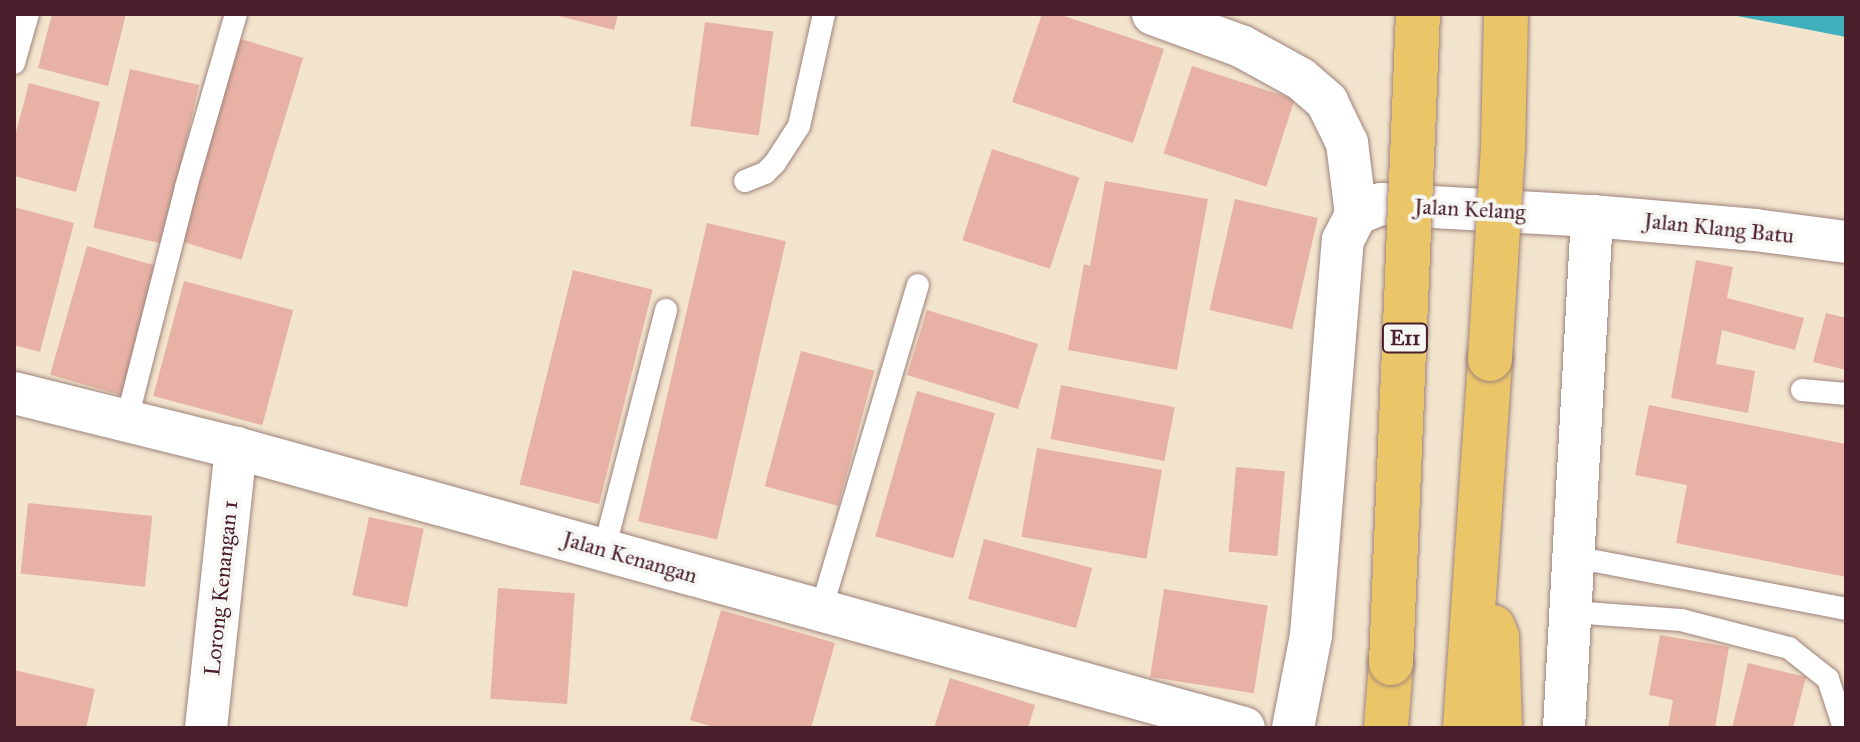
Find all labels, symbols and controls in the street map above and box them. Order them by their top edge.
street label: Jalan Kelang [1414,193,1526,225]
street label: Jalan Klang Batu [1643,207,1795,249]
road number: E11 [1381,322,1429,354]
street label: Lorong Kenangan 1 [199,499,243,677]
street label: Jalan Kenangan [560,525,700,589]

